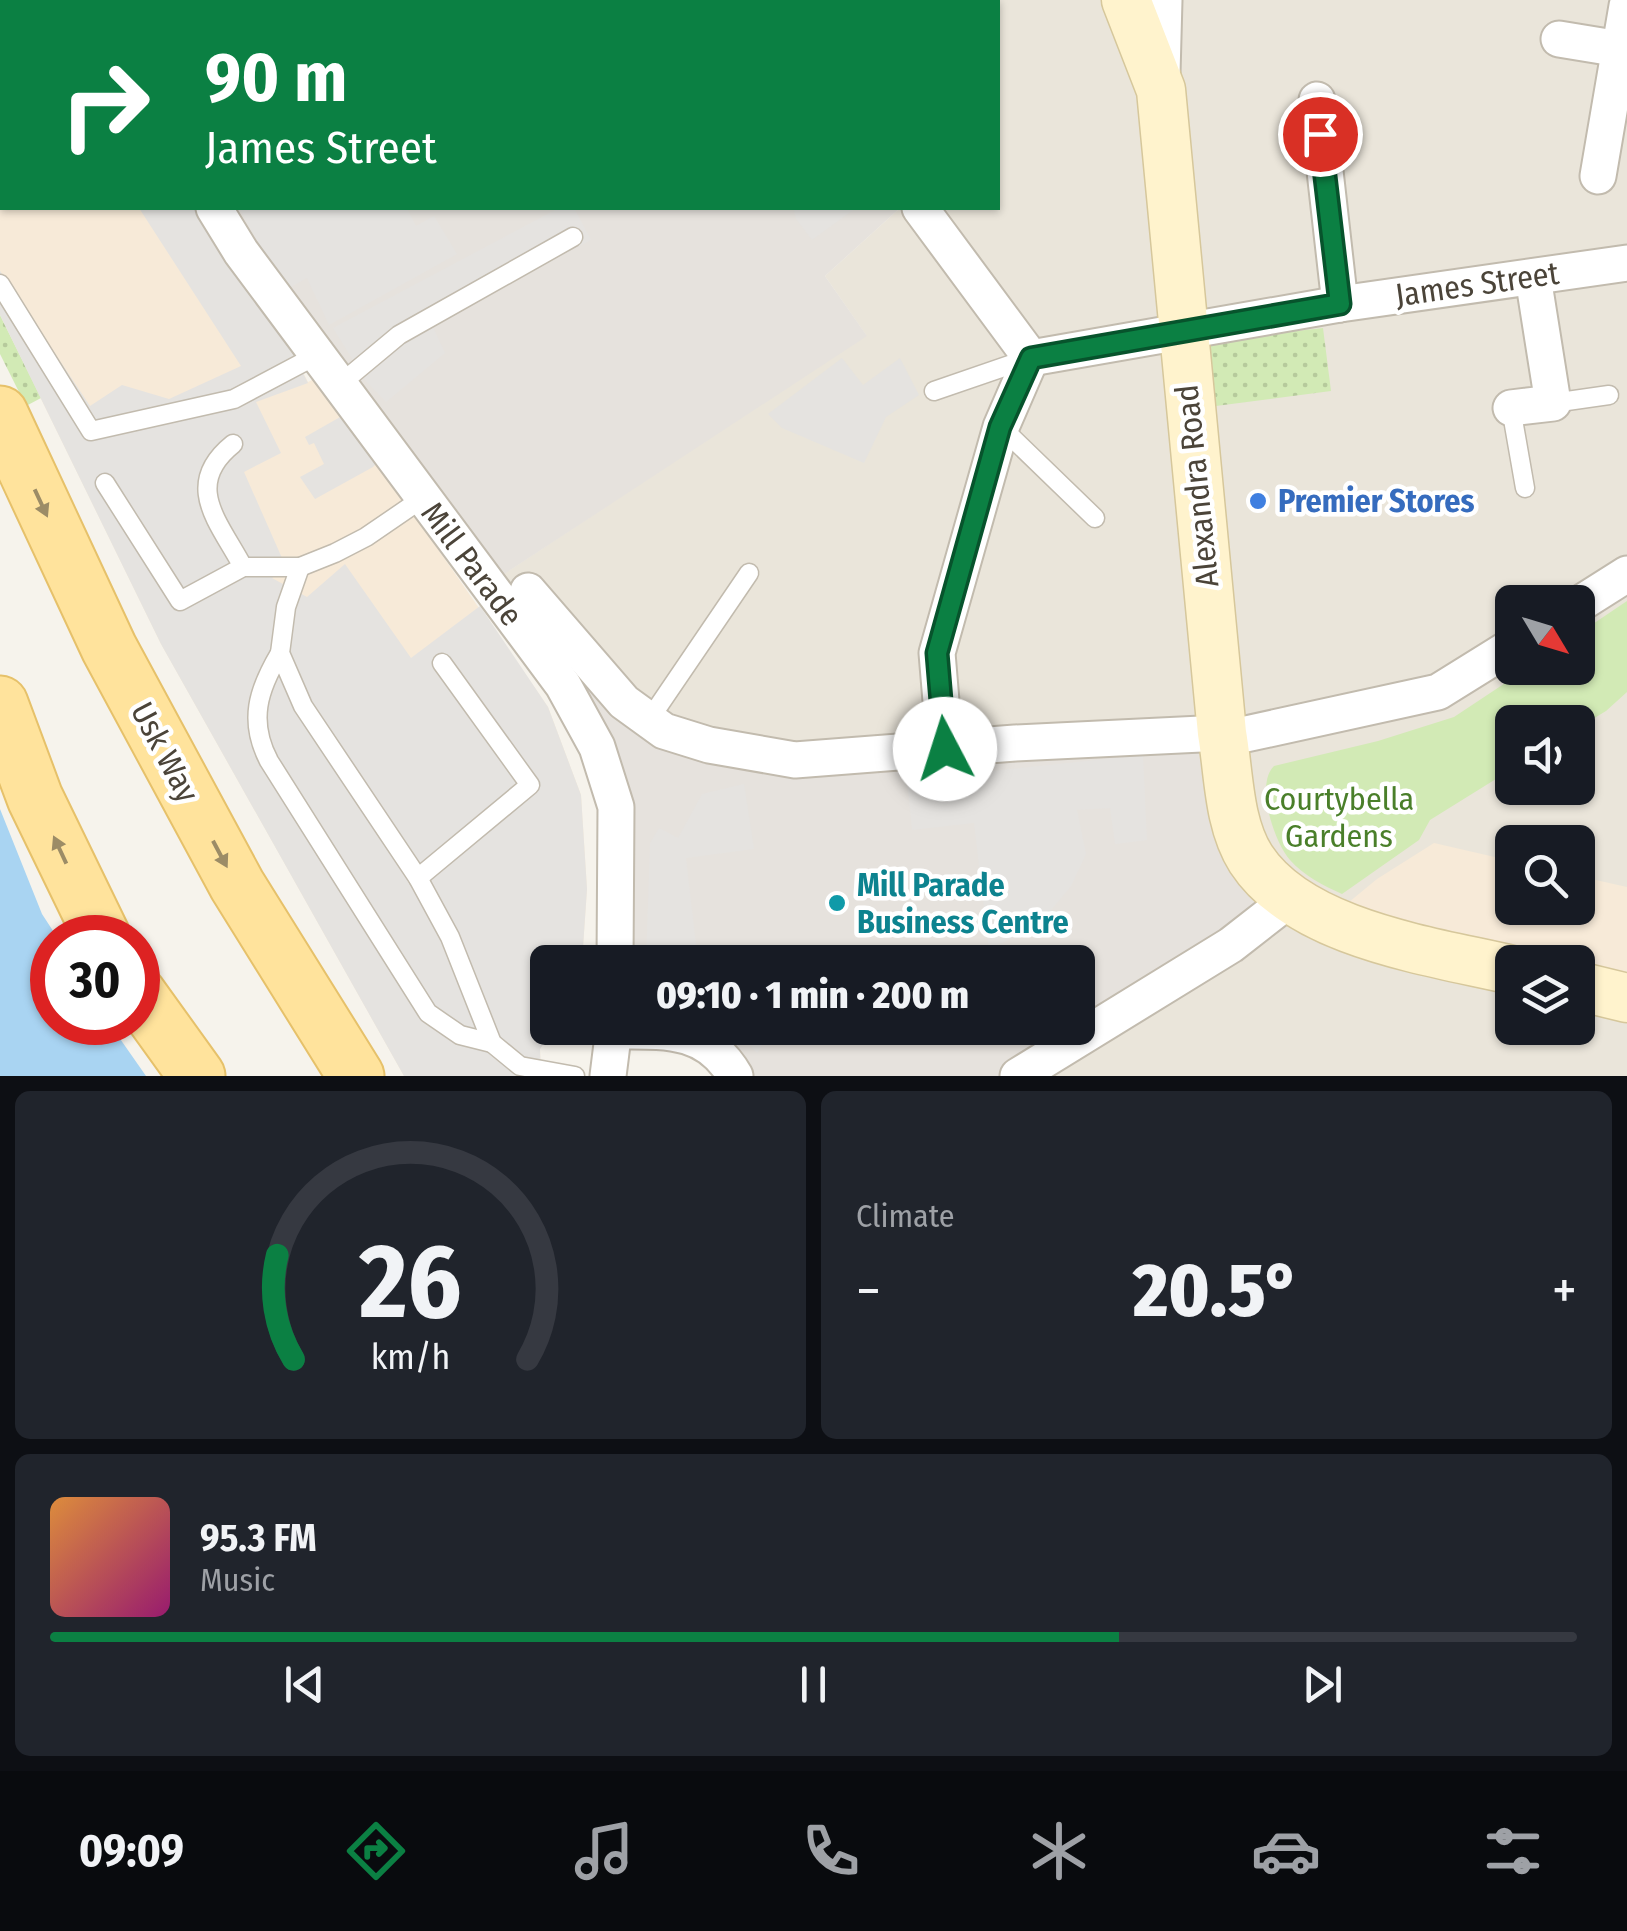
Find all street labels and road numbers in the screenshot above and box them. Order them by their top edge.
street label: James Street [1393,254,1562,314]
street label: Alexandra Road [1167,383,1227,589]
street label: Mill Parade [413,495,531,633]
street label: Usk Way [123,696,207,809]

